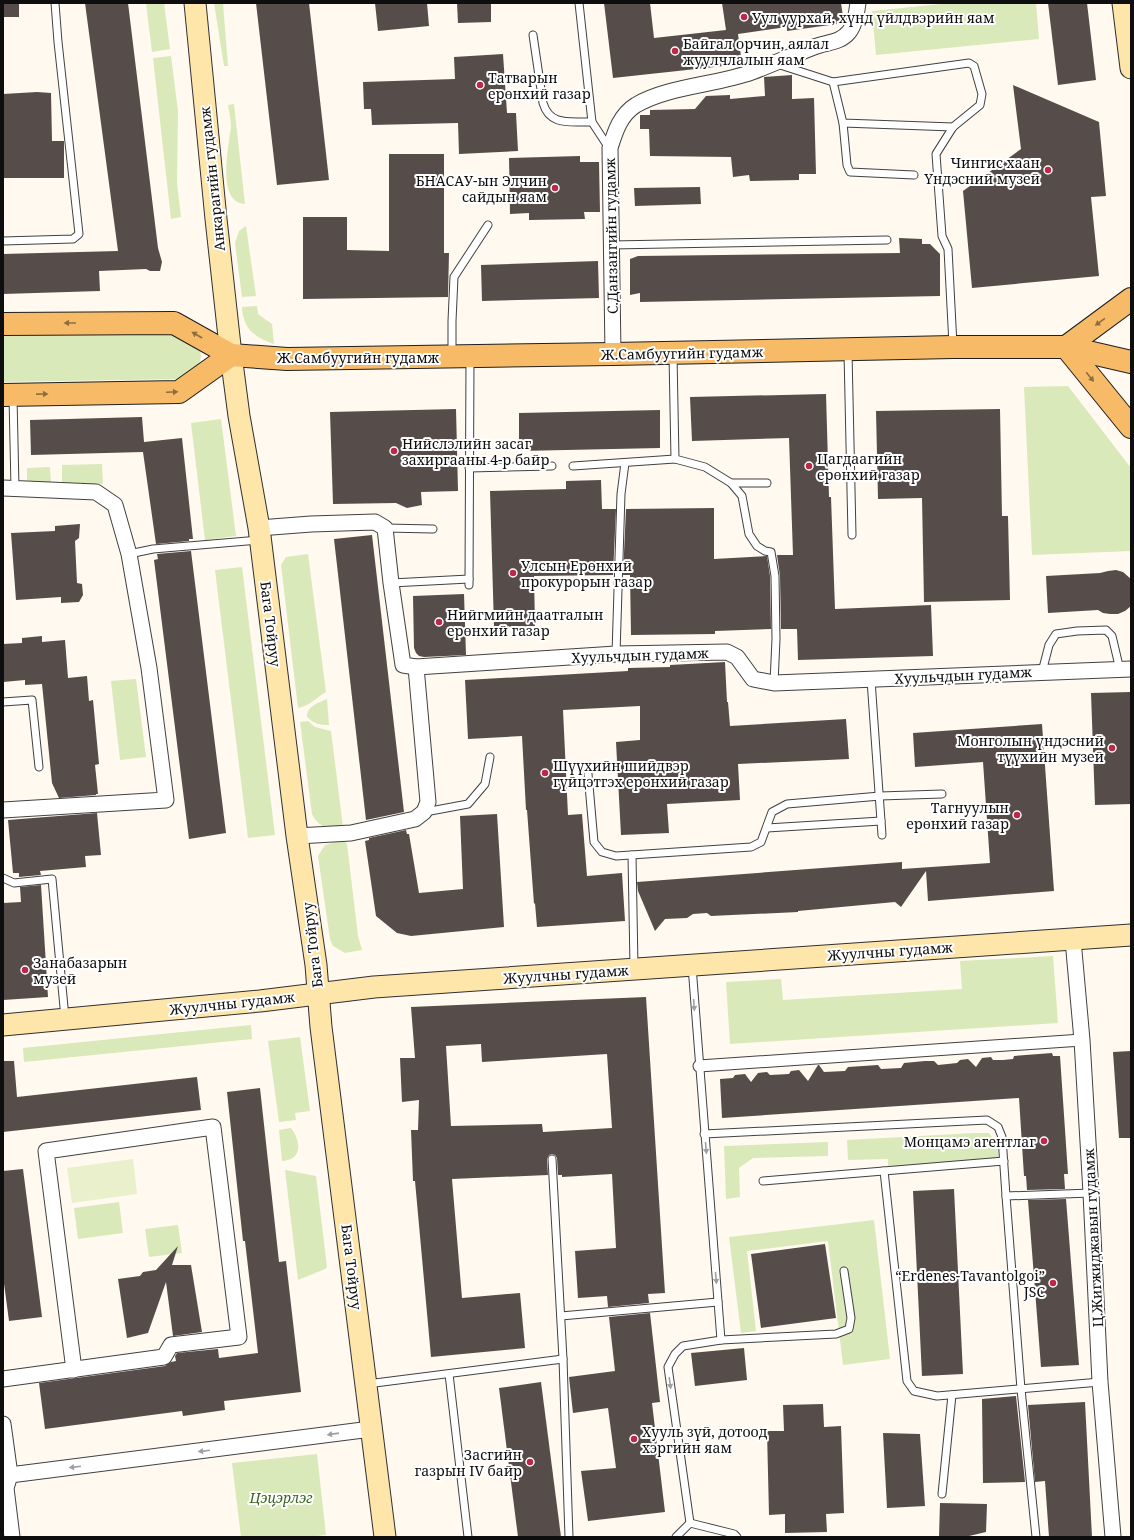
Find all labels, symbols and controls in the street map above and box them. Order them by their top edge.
place label: Уул уурхай, хүнд үйлдвэрийн яам [752,8,994,27]
marker: Уул уурхай, хүнд үйлдвэрийн яам [739,12,749,22]
place label: Байгал орчин, аялал жуулчлалын яам [683,34,829,69]
marker: Байгал орчин, аялал жуулчлалын яам [670,46,680,56]
place label: Татварын ерөнхий газар [488,68,591,103]
marker: Татварын ерөнхий газар [475,80,485,90]
street label: Анкарагийн гудамж [195,105,229,252]
place label: Чингис хаан Үндэсний музей [923,153,1040,188]
street label: С.Данзангийн гудамж [600,157,622,314]
marker: Чингис хаан Үндэсний музей [1043,165,1053,175]
place label: БНАСАУ-ын Элчин сайдын яам [416,171,547,206]
marker: БНАСАУ-ын Элчин сайдын яам [550,183,560,193]
one-way arrow [1094,318,1105,326]
one-way arrow [63,320,76,326]
one-way arrow [191,332,203,339]
street label: Ж.Самбуугийн гудамж [600,342,764,364]
street label: Ж.Самбуугийн гудамж [276,348,440,367]
one-way arrow [1086,372,1095,383]
one-way arrow [166,388,178,395]
one-way arrow [36,391,49,397]
place label: Нийслэлийн засаг захиргааны 4-р байр [402,434,549,469]
marker: Нийслэлийн засаг захиргааны 4-р байр [389,446,399,456]
place label: Цагдаагийн ерөнхий газар [817,449,920,484]
marker: Цагдаагийн ерөнхий газар [804,461,814,471]
place label: Улсын Ерөнхий прокурорын газар [521,556,652,591]
marker: Улсын Ерөнхий прокурорын газар [508,568,518,578]
street label: Бага Тойруу [256,580,286,668]
place label: Нийгмийн даатгалын ерөнхий газар [447,605,603,640]
marker: Нийгмийн даатгалын ерөнхий газар [434,617,444,627]
street label: Хуульчдын гудамж [571,643,710,667]
street label: Хуульчдын гудамж [894,662,1033,688]
place label: Монголын үндэсний түүхийн музей [957,731,1104,766]
marker: Монголын үндэсний түүхийн музей [1107,743,1117,753]
place label: Шүүхийн шийдвэр гүйцэтгэх ерөнхий газар [553,756,729,791]
marker: Шүүхийн шийдвэр гүйцэтгэх ерөнхий газар [540,768,550,778]
place label: Тагнуулын ерөнхий газар [906,798,1009,833]
marker: Тагнуулын ерөнхий газар [1012,810,1022,820]
street label: Бага Тойруу [297,901,327,989]
street label: Жуулчны гудамж [826,937,954,965]
place label: Занабазарын музей [33,953,127,988]
street label: Жуулчны гудамж [502,960,630,988]
marker: Занабазарын музей [20,965,30,975]
street label: Жуулчны гудамж [168,987,296,1019]
one-way arrow [691,999,698,1011]
place label: Монцамэ агентлаг [904,1132,1036,1151]
marker: Монцамэ агентлаг [1039,1136,1049,1146]
one-way arrow [702,1142,709,1154]
street label: Ц.Жигжиджавын гудамж [1079,1147,1107,1328]
street label: Бага Тойруу [337,1223,367,1311]
place label: “Erdenes-Tavantolgoi” JSC [895,1266,1045,1301]
one-way arrow [713,1272,720,1284]
marker: “Erdenes-Tavantolgoi” JSC [1048,1278,1058,1288]
one-way arrow [667,1377,673,1389]
place label: Хууль зүй, дотоод хэргийн яам [642,1422,768,1457]
one-way arrow [327,1431,339,1437]
marker: Хууль зүй, дотоод хэргийн яам [629,1434,639,1444]
place label: Засгийн газрын IV байр [415,1445,522,1480]
one-way arrow [198,1448,210,1454]
marker: Засгийн газрын IV байр [525,1457,535,1467]
one-way arrow [69,1464,81,1470]
park label: Цэцэрлэг [248,1488,313,1507]

